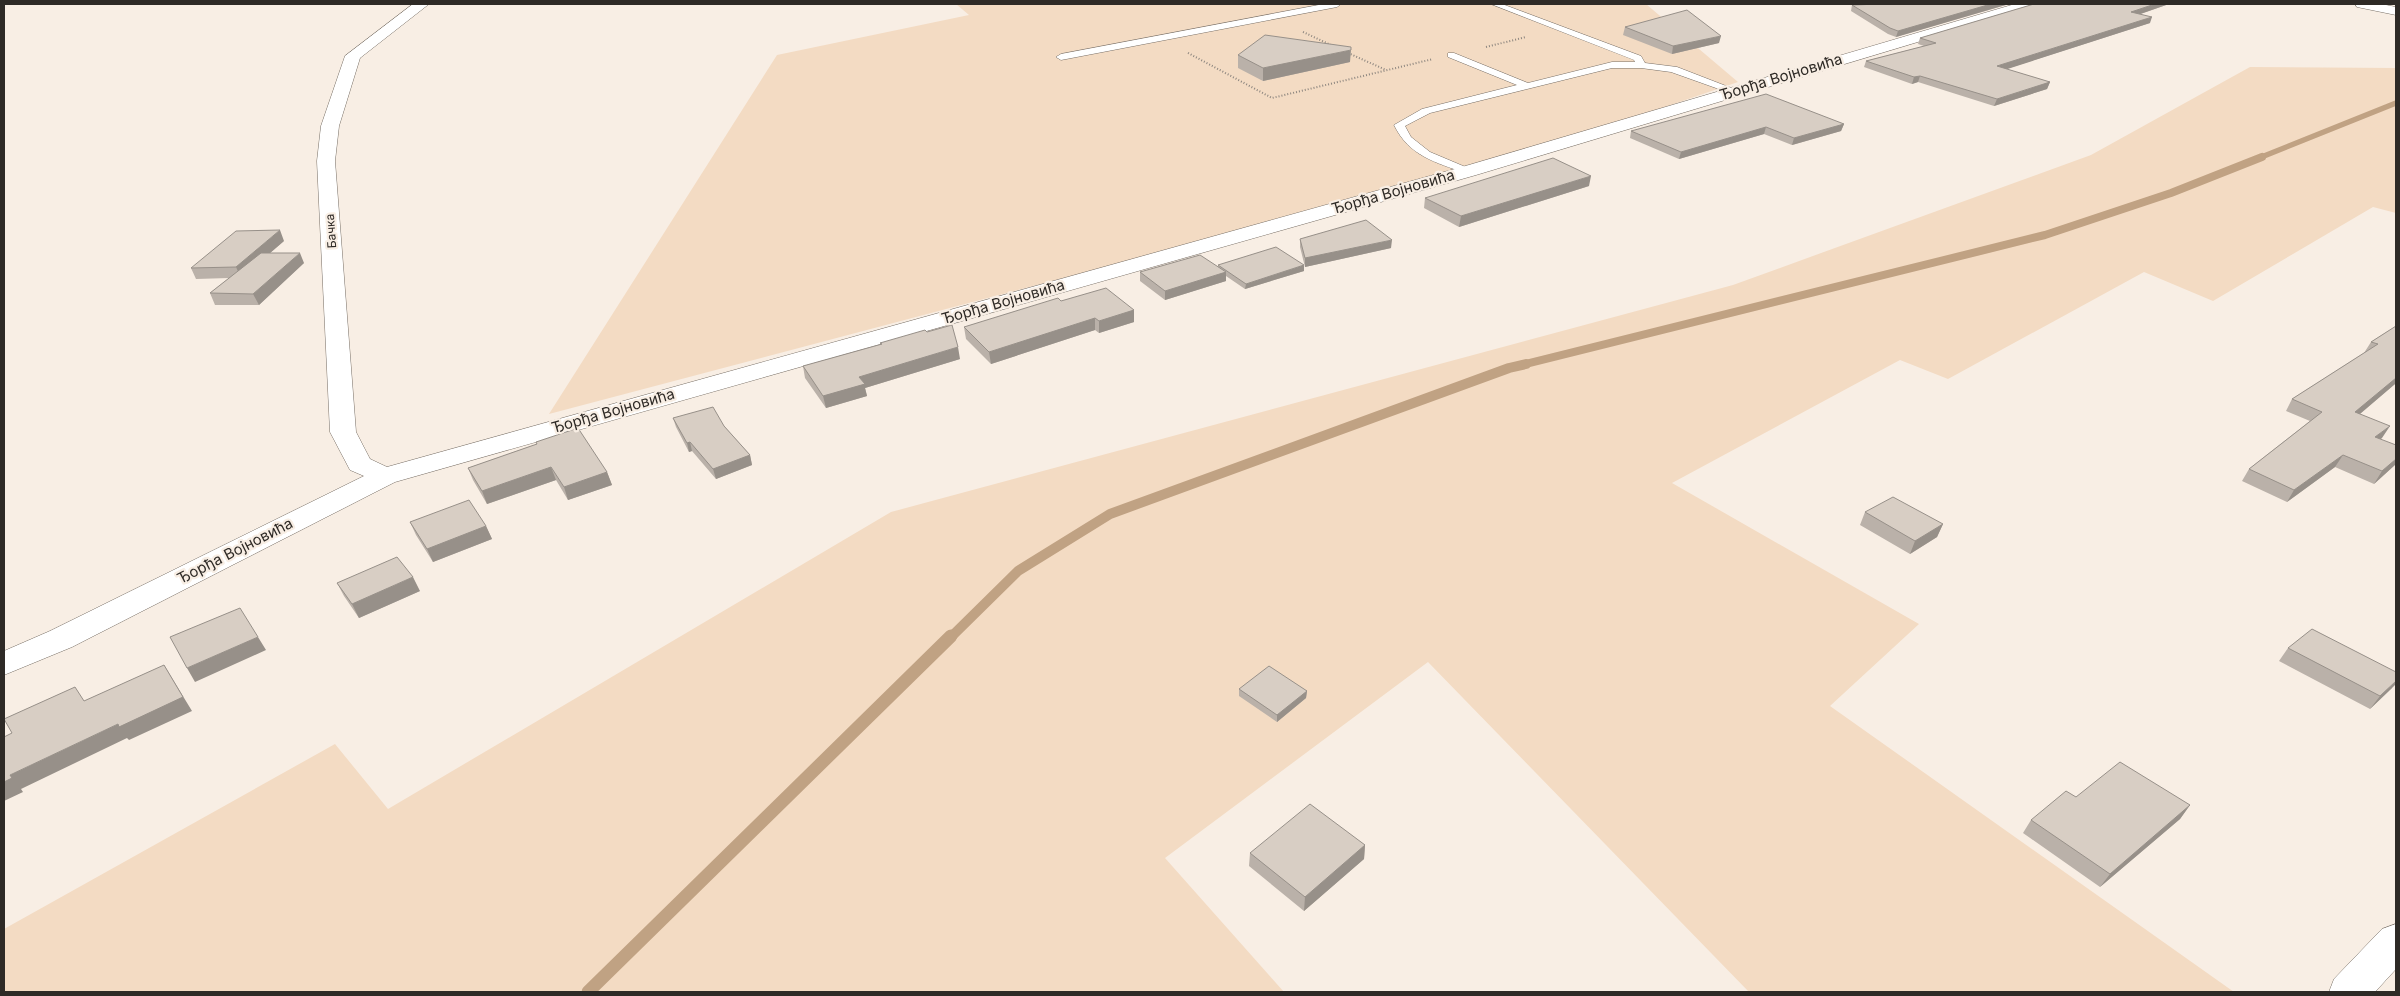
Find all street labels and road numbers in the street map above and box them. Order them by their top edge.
street label: Ђорђа Војновића [1717,49,1844,104]
street label: Ђорђа Војновића [1329,165,1457,218]
street label: Бачка [322,213,339,249]
street label: Ђорђа Војновића [939,275,1067,328]
street label: Ђорђа Војновића [549,384,677,437]
street label: Ђорђа Војновића [174,513,296,588]

